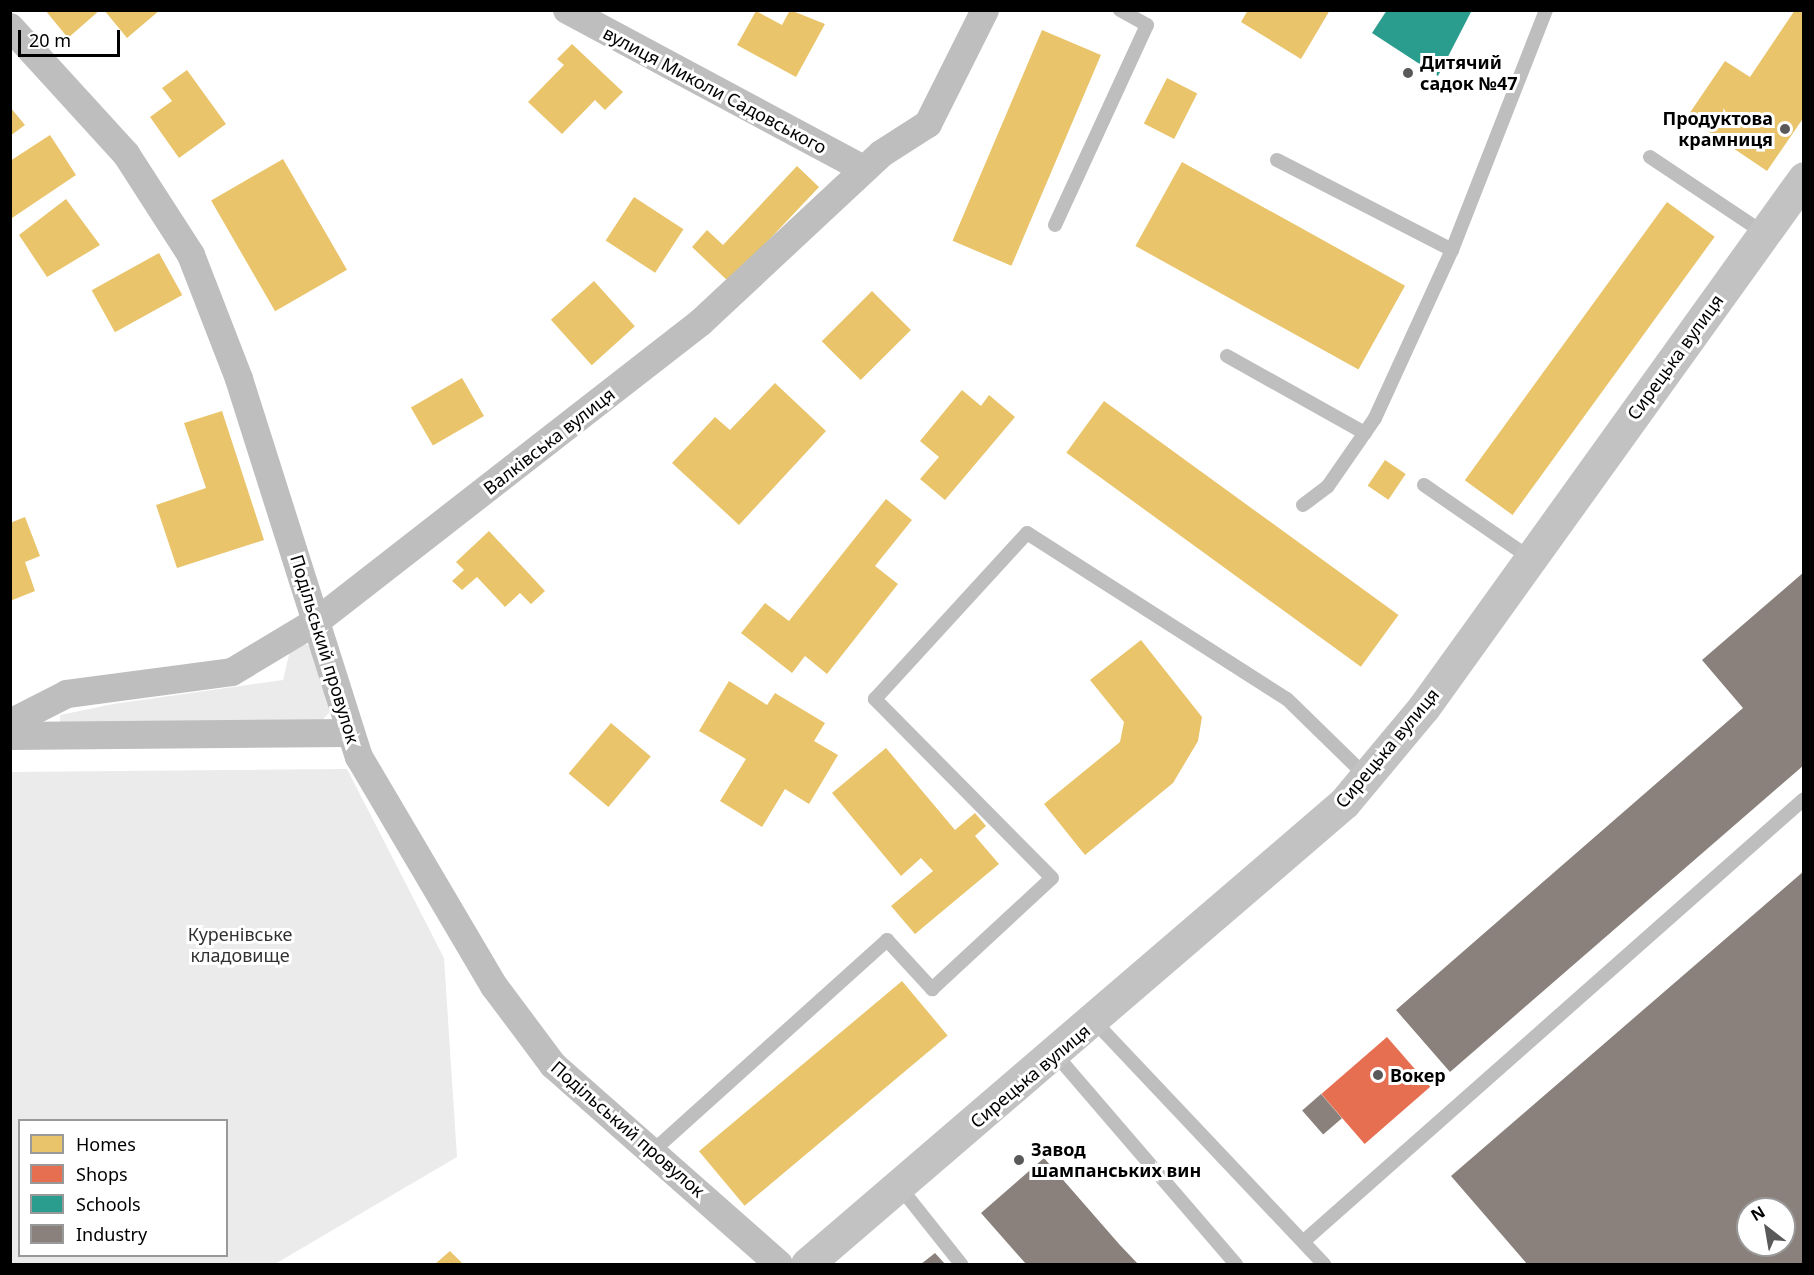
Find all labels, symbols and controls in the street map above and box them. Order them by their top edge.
scale bar [21,18,123,56]
street label: вулиця Миколи Садовського [599,22,831,158]
text: 20 m [29,28,71,52]
place label: Дитячий садок №47 [1420,52,1518,94]
marker: Дитячий садок №47 [1401,66,1415,80]
place label: Продуктова крамниця [1662,108,1773,150]
marker: Продуктова крамниця [1778,122,1792,136]
street label: Сирецька вулиця [1622,290,1728,424]
street label: Валківська вулиця [479,383,619,499]
street label: Подільський провулок [286,552,364,746]
street label: Сирецька вулиця [1331,684,1443,812]
park label: Куренівське кладовище [188,924,292,966]
street label: Сирецька вулиця [966,1020,1094,1132]
street label: Подільський провулок [547,1056,709,1202]
place label: Вокер [1390,1064,1446,1086]
marker: Вокер [1371,1068,1385,1082]
legend [18,1119,228,1257]
text: Homes [76,1132,136,1156]
place label: Завод шампанських вин [1031,1139,1201,1182]
marker: Завод шампанських вин [1012,1153,1026,1167]
text: Shops [76,1162,128,1186]
text: Schools [76,1192,141,1216]
north arrow [1736,1197,1796,1257]
text: N [1747,1201,1769,1226]
text: Industry [76,1222,147,1246]

